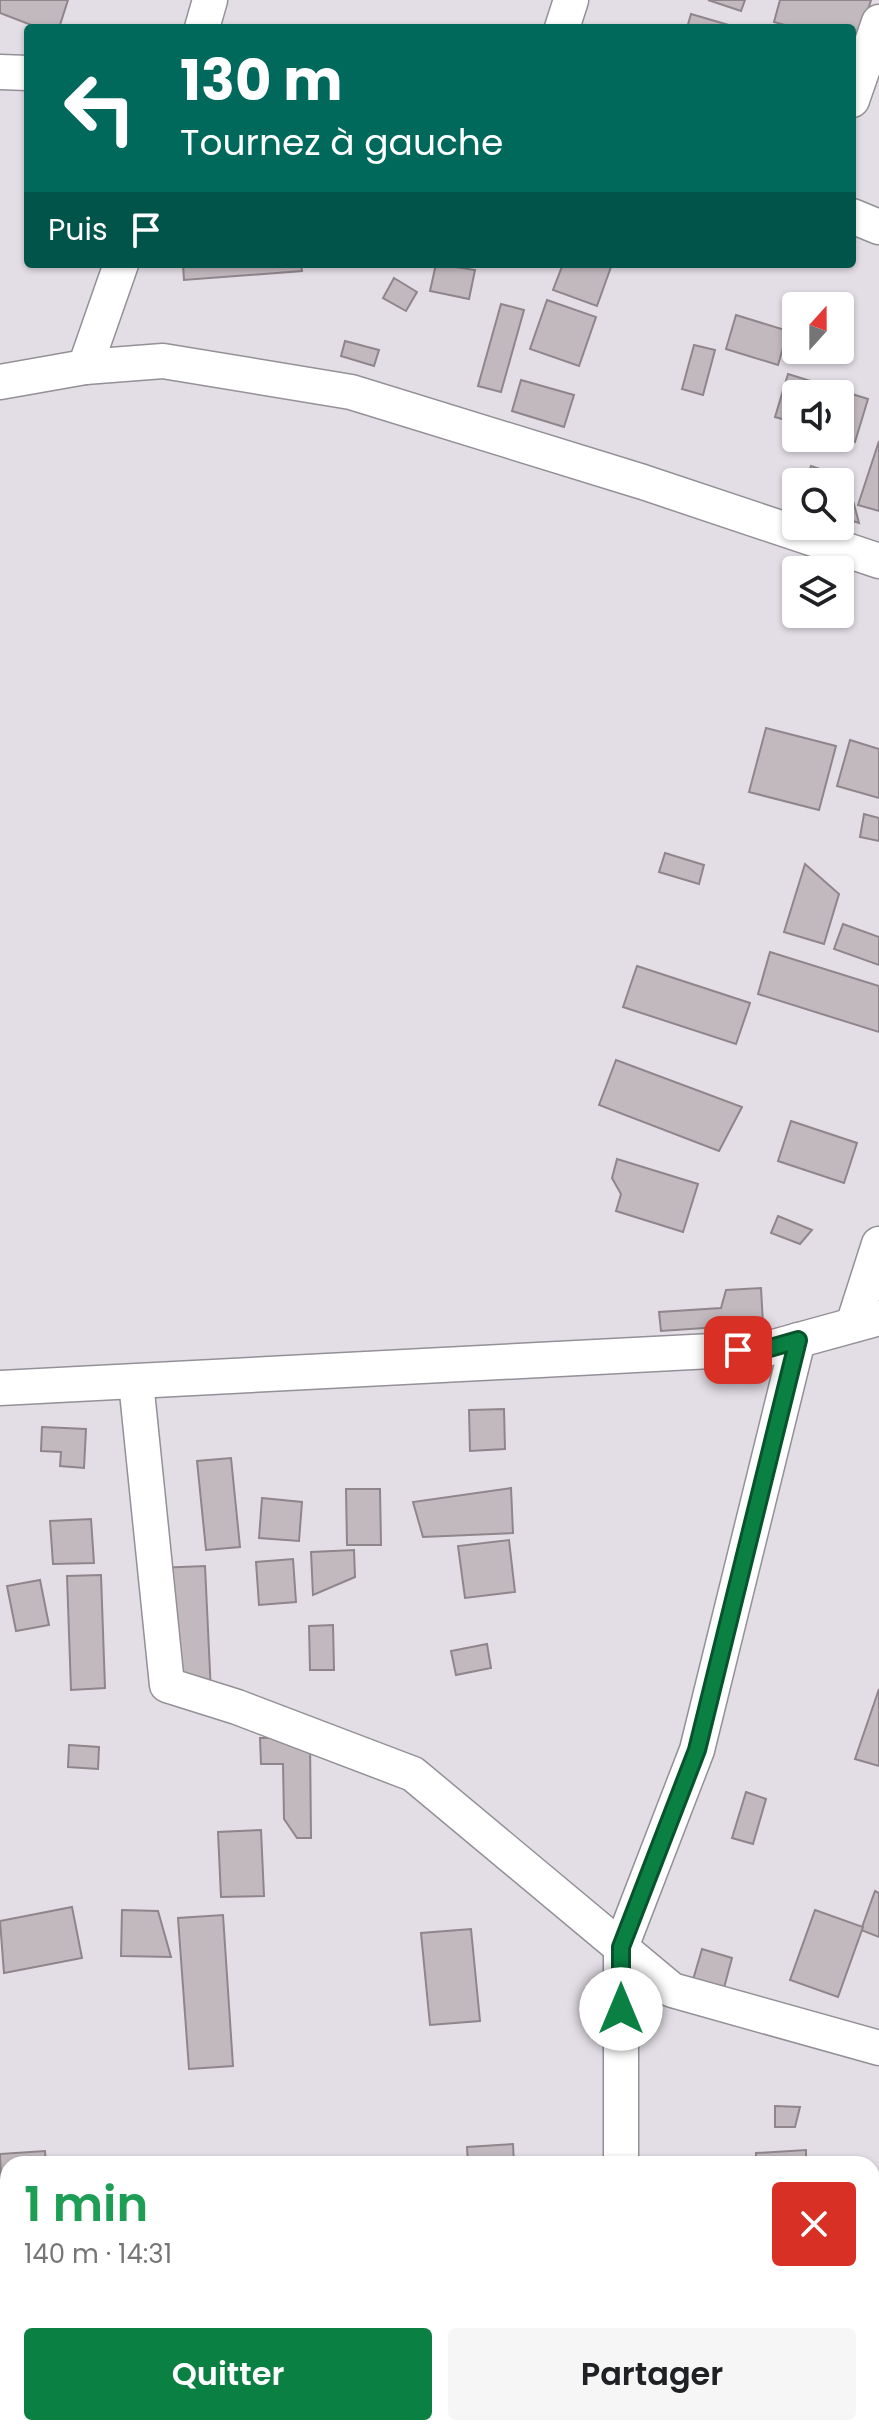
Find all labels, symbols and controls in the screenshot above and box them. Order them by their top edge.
text: 130 m [180,41,343,120]
icon: left [48,56,152,160]
text: Tournez à gauche [180,117,503,168]
text: Puis [48,208,108,251]
icon: arrive [124,208,168,252]
north arrow [782,292,854,364]
map controls [782,292,854,628]
button: sound [782,380,854,452]
button: search [782,468,854,540]
button: layers [782,556,854,628]
pin [704,1316,772,1384]
icon: arrive [716,1328,760,1372]
position arrow [579,1967,663,2051]
text: 1 min [24,2171,148,2238]
button: close [772,2182,856,2266]
text: 140 m · 14:31 [24,2236,172,2272]
button: Quitter [24,2328,432,2420]
button: Partager [448,2328,856,2420]

